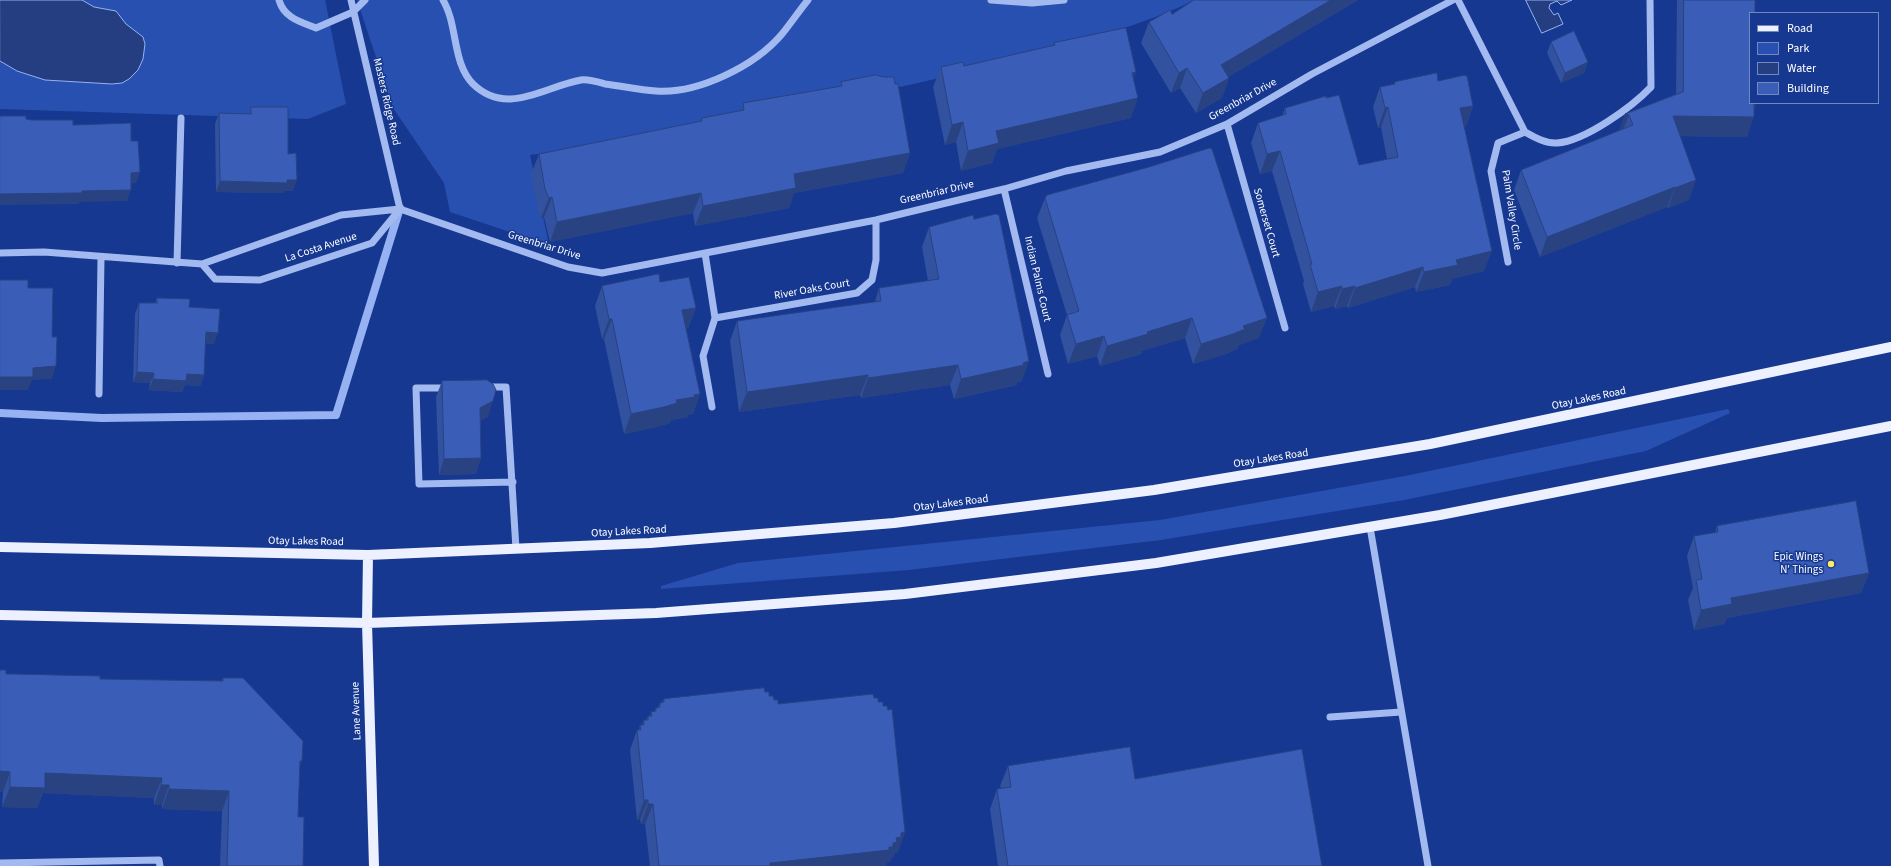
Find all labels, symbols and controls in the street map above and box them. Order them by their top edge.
legend [1749,12,1879,104]
text: Road [1787,20,1813,37]
text: Park [1787,40,1809,57]
street label: Masters Ridge Road [370,57,402,147]
text: Water [1787,60,1816,77]
street label: Greenbriar Drive [1207,76,1279,124]
text: Building [1787,80,1829,97]
street label: Palm Valley Circle [1498,169,1524,251]
street label: Greenbriar Drive [899,178,975,208]
street label: Somerset Court [1250,187,1282,259]
street label: Greenbriar Drive [506,229,582,263]
street label: La Costa Avenue [283,230,359,266]
street label: Indian Palms Court [1021,235,1053,323]
street label: River Oaks Court [773,277,851,303]
street label: Otay Lakes Road [1551,385,1627,413]
street label: Otay Lakes Road [1233,447,1309,471]
street label: Otay Lakes Road [913,493,989,515]
street label: Otay Lakes Road [591,523,667,541]
street label: Otay Lakes Road [268,535,344,549]
place label: Epic Wings N' Things [1774,551,1823,577]
marker: Epic Wings N' Things [1826,559,1836,569]
street label: Lane Avenue [349,682,365,740]

